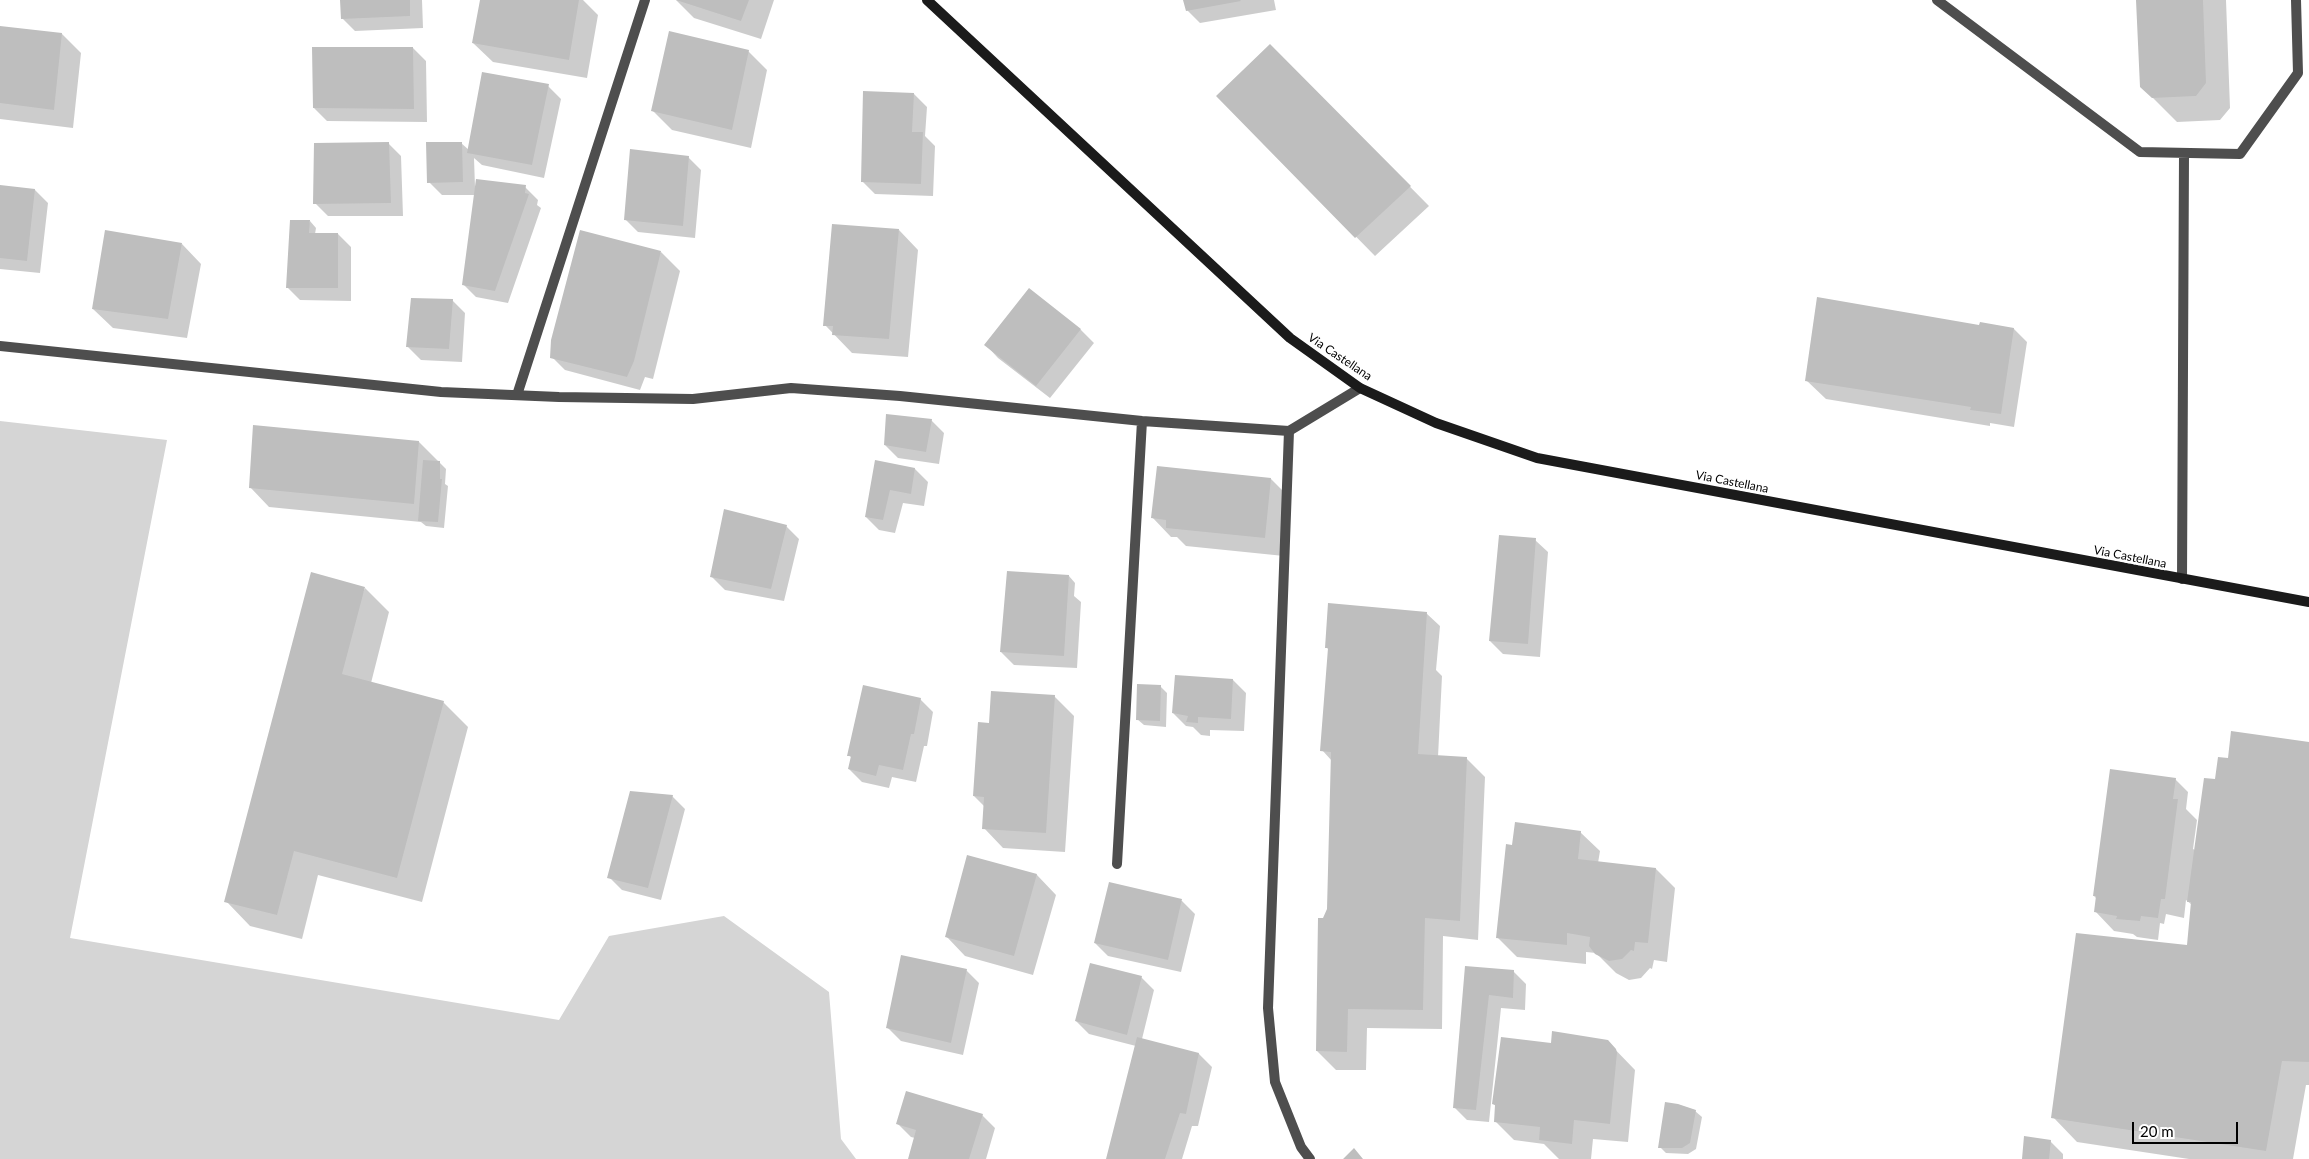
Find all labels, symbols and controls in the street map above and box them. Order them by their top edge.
street label: Via Castellana [1305,330,1375,384]
street label: Via Castellana [1694,468,1770,496]
street label: Via Castellana [2092,543,2168,571]
scale bar [2134,1112,2240,1144]
text: 20 m [2140,1122,2174,1140]

